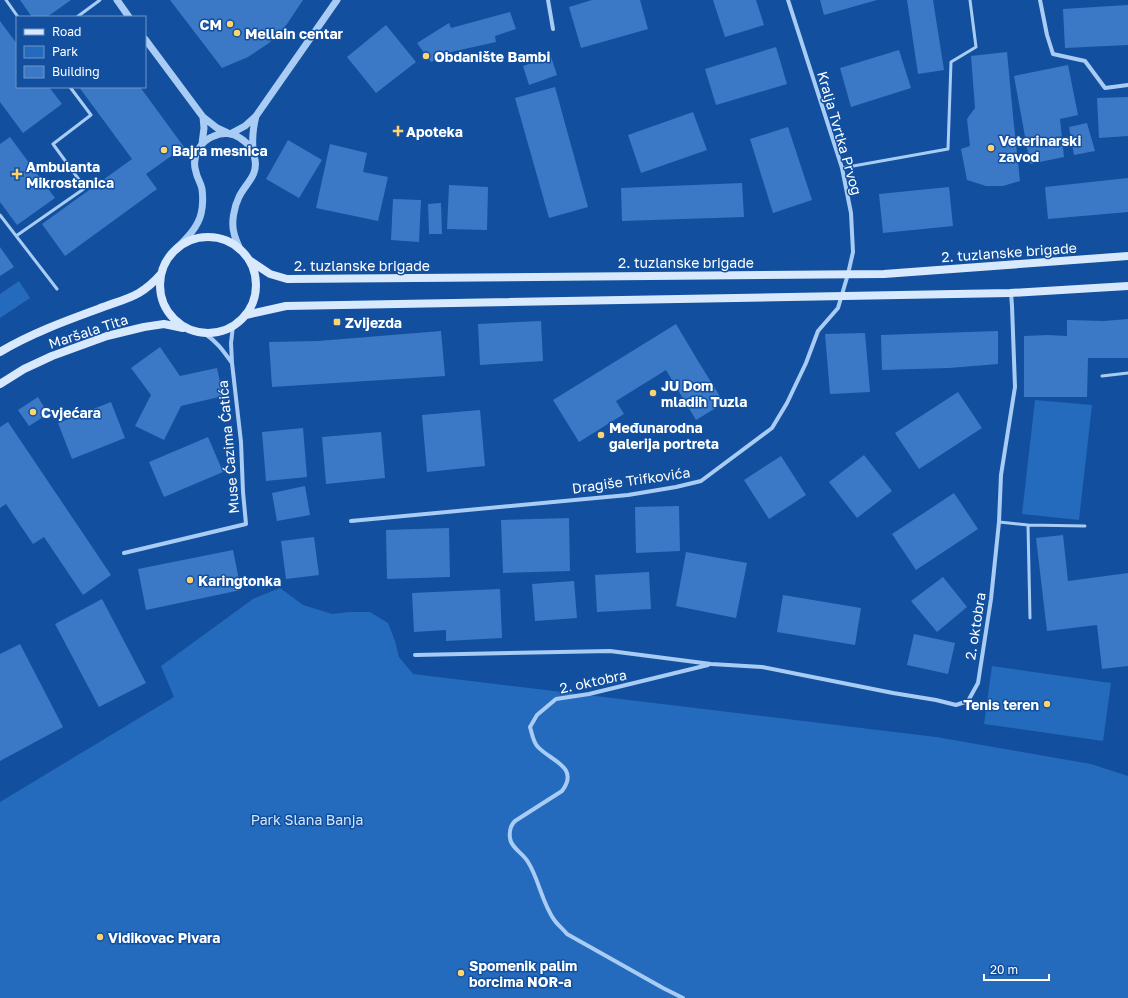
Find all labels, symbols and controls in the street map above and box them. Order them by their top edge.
legend [16,16,146,88]
place label: CM [200,16,222,33]
marker: CM [225,19,235,29]
text: Road [52,24,81,39]
place label: Mellain centar [245,25,344,42]
marker: Mellain centar [232,28,242,38]
text: Park [52,44,78,59]
place label: Obdanište Bambi [434,48,550,65]
marker: Obdanište Bambi [421,51,431,61]
text: Building [52,64,100,79]
street label: Kralja Tvrtka Prvog [814,69,866,197]
place label: Apoteka [406,123,463,140]
marker: Apoteka [393,126,403,136]
place label: Veterinarski zavod [999,132,1081,165]
place label: Bajra mesnica [172,142,268,159]
marker: Veterinarski zavod [986,143,996,153]
marker: Bajra mesnica [159,145,169,155]
place label: Ambulanta Mikrostanica [26,158,114,191]
marker: Ambulanta Mikrostanica [11,168,23,180]
street label: 2. tuzlanske brigade [941,239,1077,265]
street label: 2. tuzlanske brigade [618,254,754,271]
street label: 2. tuzlanske brigade [294,257,430,274]
street label: Maršala Tita [46,310,130,352]
place label: Zvijezda [345,314,402,331]
marker: Zvijezda [332,317,342,327]
place label: JU Dom mladih Tuzla [661,377,747,410]
street label: Muse Ćazima Ćatića [214,380,242,514]
marker: JU Dom mladih Tuzla [648,388,658,398]
place label: Cvjećara [41,404,101,421]
marker: Cvjećara [28,407,38,417]
place label: Međunarodna galerija portreta [609,419,719,452]
marker: Međunarodna galerija portreta [596,430,606,440]
street label: Dragiše Trifkovića [571,463,691,497]
place label: Karingtonka [198,572,281,589]
marker: Karingtonka [185,575,195,585]
street label: 2. oktobra [961,591,989,661]
street label: 2. oktobra [558,666,628,696]
place label: Tenis teren [963,696,1039,713]
marker: Tenis teren [1042,699,1052,709]
park label: Park Slana Banja [251,811,363,828]
place label: Vidikovac Pivara [108,929,220,946]
marker: Vidikovac Pivara [95,932,105,942]
scale bar [984,956,1049,982]
place label: Spomenik palim borcima NOR-a [469,957,577,990]
text: 20 m [990,962,1018,977]
marker: Spomenik palim borcima NOR-a [456,968,466,978]

